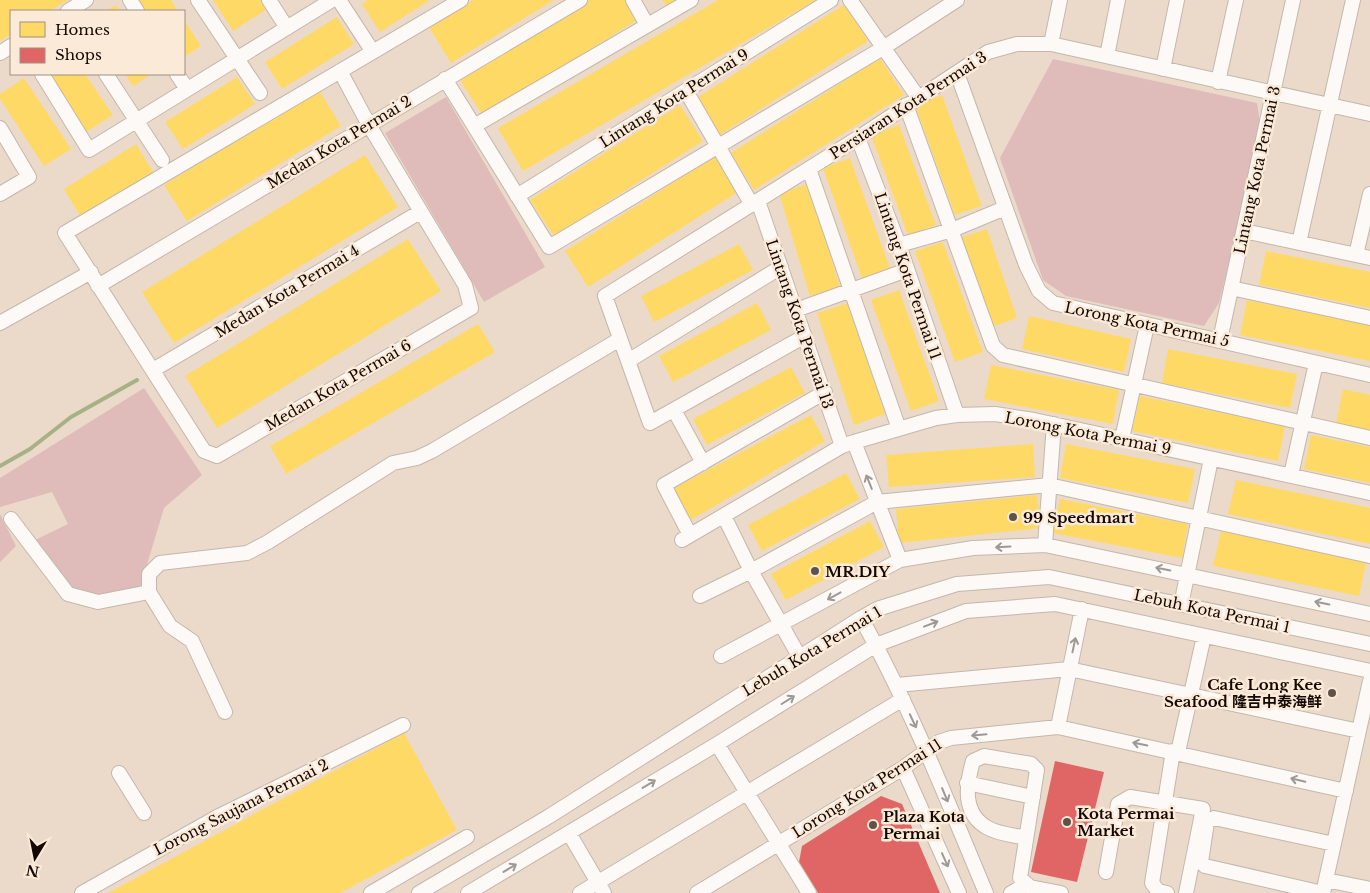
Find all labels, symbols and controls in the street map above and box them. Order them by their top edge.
legend [10,10,185,75]
text: Homes [55,20,110,39]
street label: Lintang Kota Permai 9 [596,44,752,152]
text: Shops [55,45,102,64]
street label: Persiaran Kota Permai 3 [826,47,990,163]
street label: Lintang Kota Permai 3 [1230,84,1284,256]
street label: Medan Kota Permai 2 [263,91,415,193]
street label: Lintang Kota Permai 11 [870,190,946,362]
street label: Lintang Kota Permai 13 [762,237,838,411]
street label: Medan Kota Permai 4 [211,240,363,342]
street label: Lorong Kota Permai 5 [1063,297,1231,351]
street label: Medan Kota Permai 6 [261,335,415,435]
street label: Lorong Kota Permai 9 [1003,408,1173,458]
one-way arrow [864,475,874,490]
place label: 99 Speedmart [1023,508,1134,527]
marker: 99 Speedmart [1007,511,1019,523]
one-way arrow [996,542,1012,552]
place label: MR.DIY [825,562,891,581]
one-way arrow [1156,564,1172,573]
marker: MR.DIY [809,565,821,577]
street label: Lebuh Kota Permai 1 [1132,585,1292,637]
one-way arrow [827,592,841,602]
one-way arrow [1315,598,1331,607]
street label: Lebuh Kota Permai 1 [739,602,885,700]
one-way arrow [923,619,938,628]
one-way arrow [1070,638,1079,654]
place label: Cafe Long Kee Seafood 隆吉中泰海鲜 [1164,675,1322,711]
marker: Cafe Long Kee Seafood 隆吉中泰海鲜 [1326,687,1338,699]
one-way arrow [781,694,795,704]
one-way arrow [908,713,918,728]
one-way arrow [971,730,987,740]
street label: Lorong Kota Permai 11 [789,734,945,842]
one-way arrow [1132,739,1148,748]
street label: Lorong Saujana Permai 2 [151,755,331,859]
one-way arrow [1291,775,1307,784]
one-way arrow [642,779,656,789]
one-way arrow [941,787,950,802]
place label: Kota Permai Market [1077,804,1175,840]
place label: Plaza Kota Permai [883,807,965,843]
marker: Kota Permai Market [1061,816,1073,828]
marker: Plaza Kota Permai [867,819,879,831]
north arrow [10,833,60,883]
one-way arrow [940,852,950,867]
text: N [25,861,41,881]
one-way arrow [503,862,517,872]

